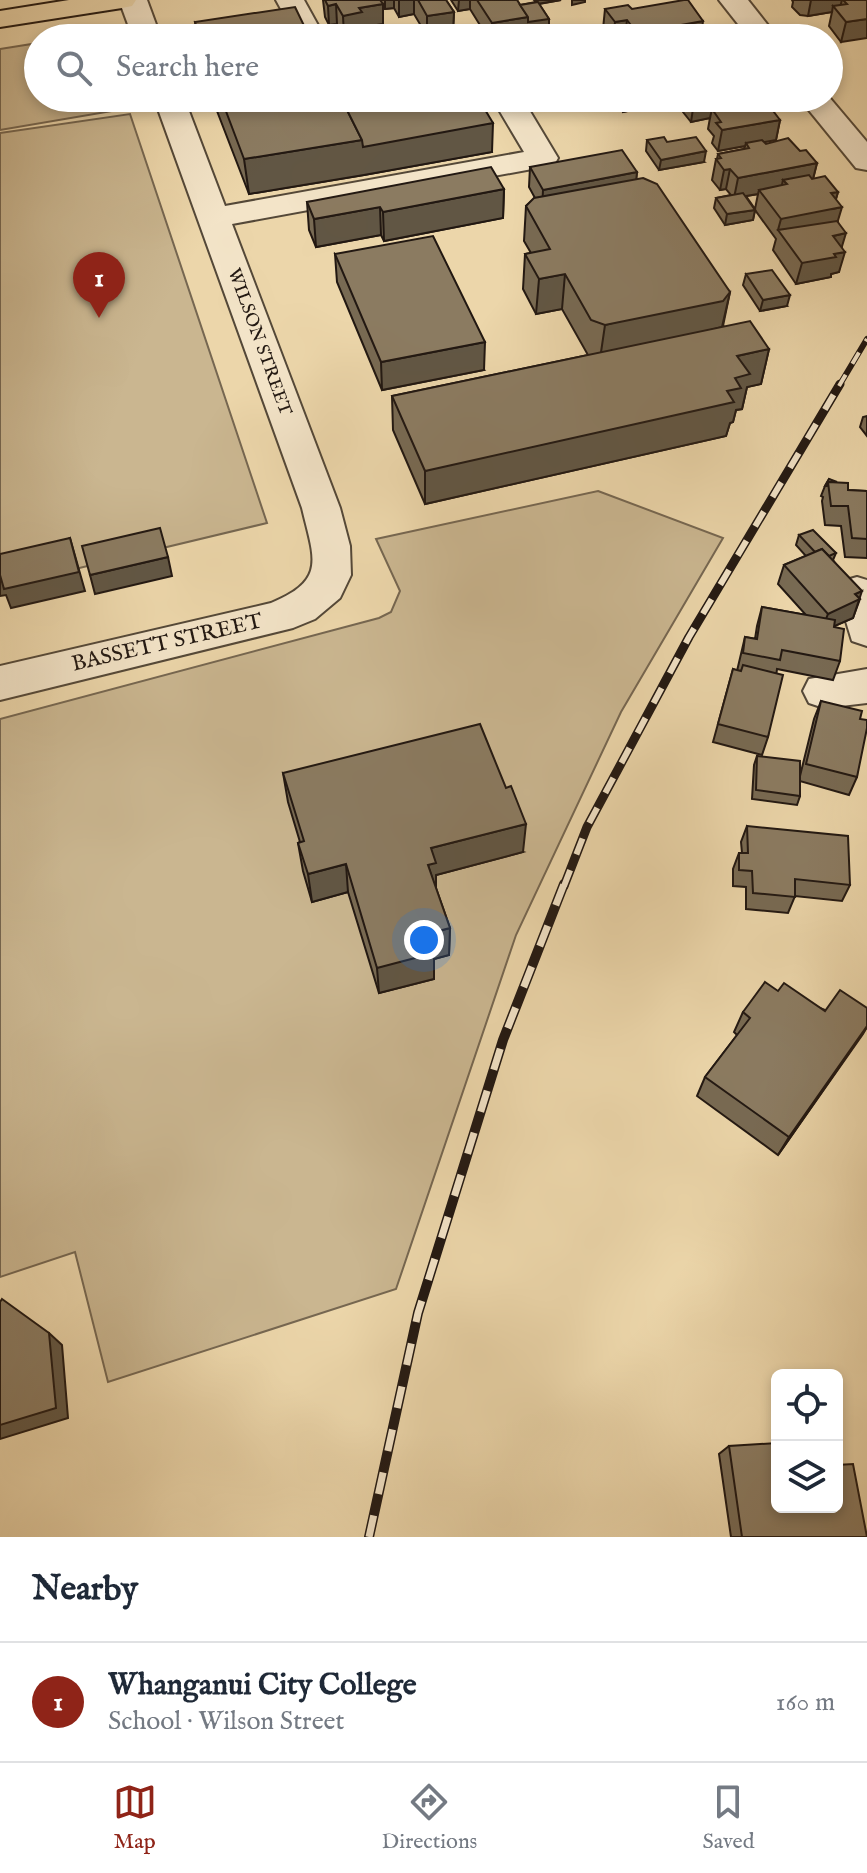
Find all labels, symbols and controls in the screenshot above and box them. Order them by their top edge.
search box [24,24,843,112]
icon: search [52,46,96,90]
text: Search here [116,49,259,87]
pin: 1 [73,252,125,318]
street label: WILSON STREET [222,265,296,419]
street label: BASSETT STREET [69,607,265,679]
your location [404,920,444,960]
map controls [771,1369,843,1513]
button: locate [771,1369,843,1441]
button: layers [771,1441,843,1513]
text: Nearby [32,1568,138,1611]
text: Whanganui City College [108,1667,416,1705]
text: 1 [53,1686,63,1719]
text: 160 m [776,1686,835,1719]
text: School · Wilson Street [108,1705,344,1738]
tab: Map [113,1780,157,1856]
tab: Directions [382,1780,477,1856]
tab: Saved [702,1780,754,1856]

